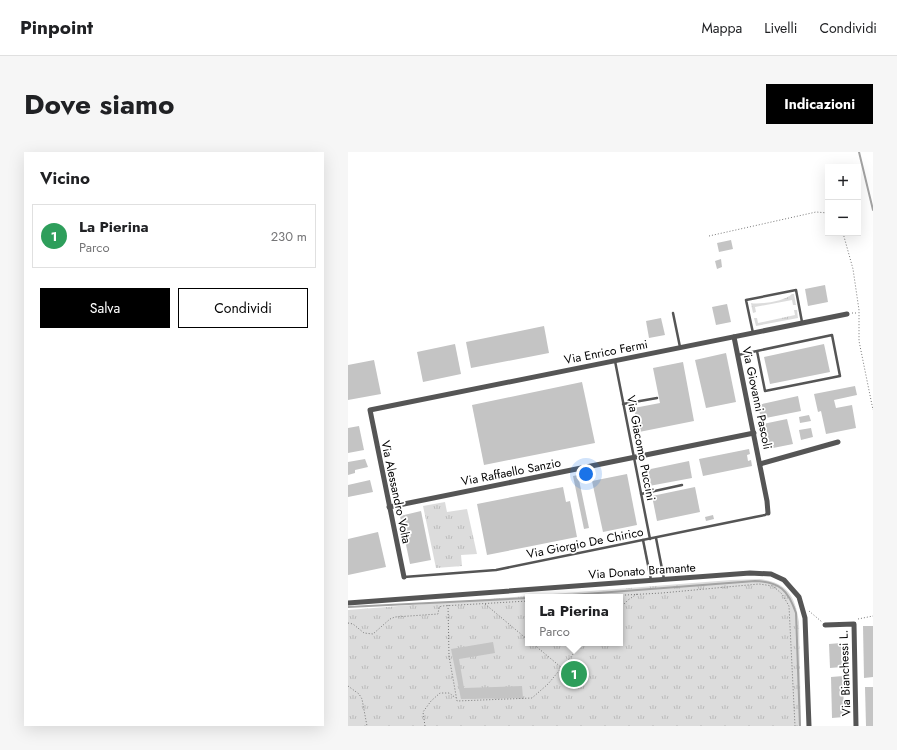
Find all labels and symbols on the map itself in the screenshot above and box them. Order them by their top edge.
street label: Via Enrico Fermi [563,335,649,369]
street label: Via Giovanni Pascoli [737,345,777,451]
street label: Via Giacomo Puccini [622,394,660,502]
street label: Via Alessandro Volta [376,439,416,545]
street label: Via Raffaello Sanzio [460,453,563,490]
your location [576,464,596,484]
street label: Via Giorgio De Chirico [525,523,645,563]
street label: Via Donato Bramante [588,558,696,584]
street label: Via Bianchessi L. [834,630,856,716]
pin: 1 [561,659,587,689]

